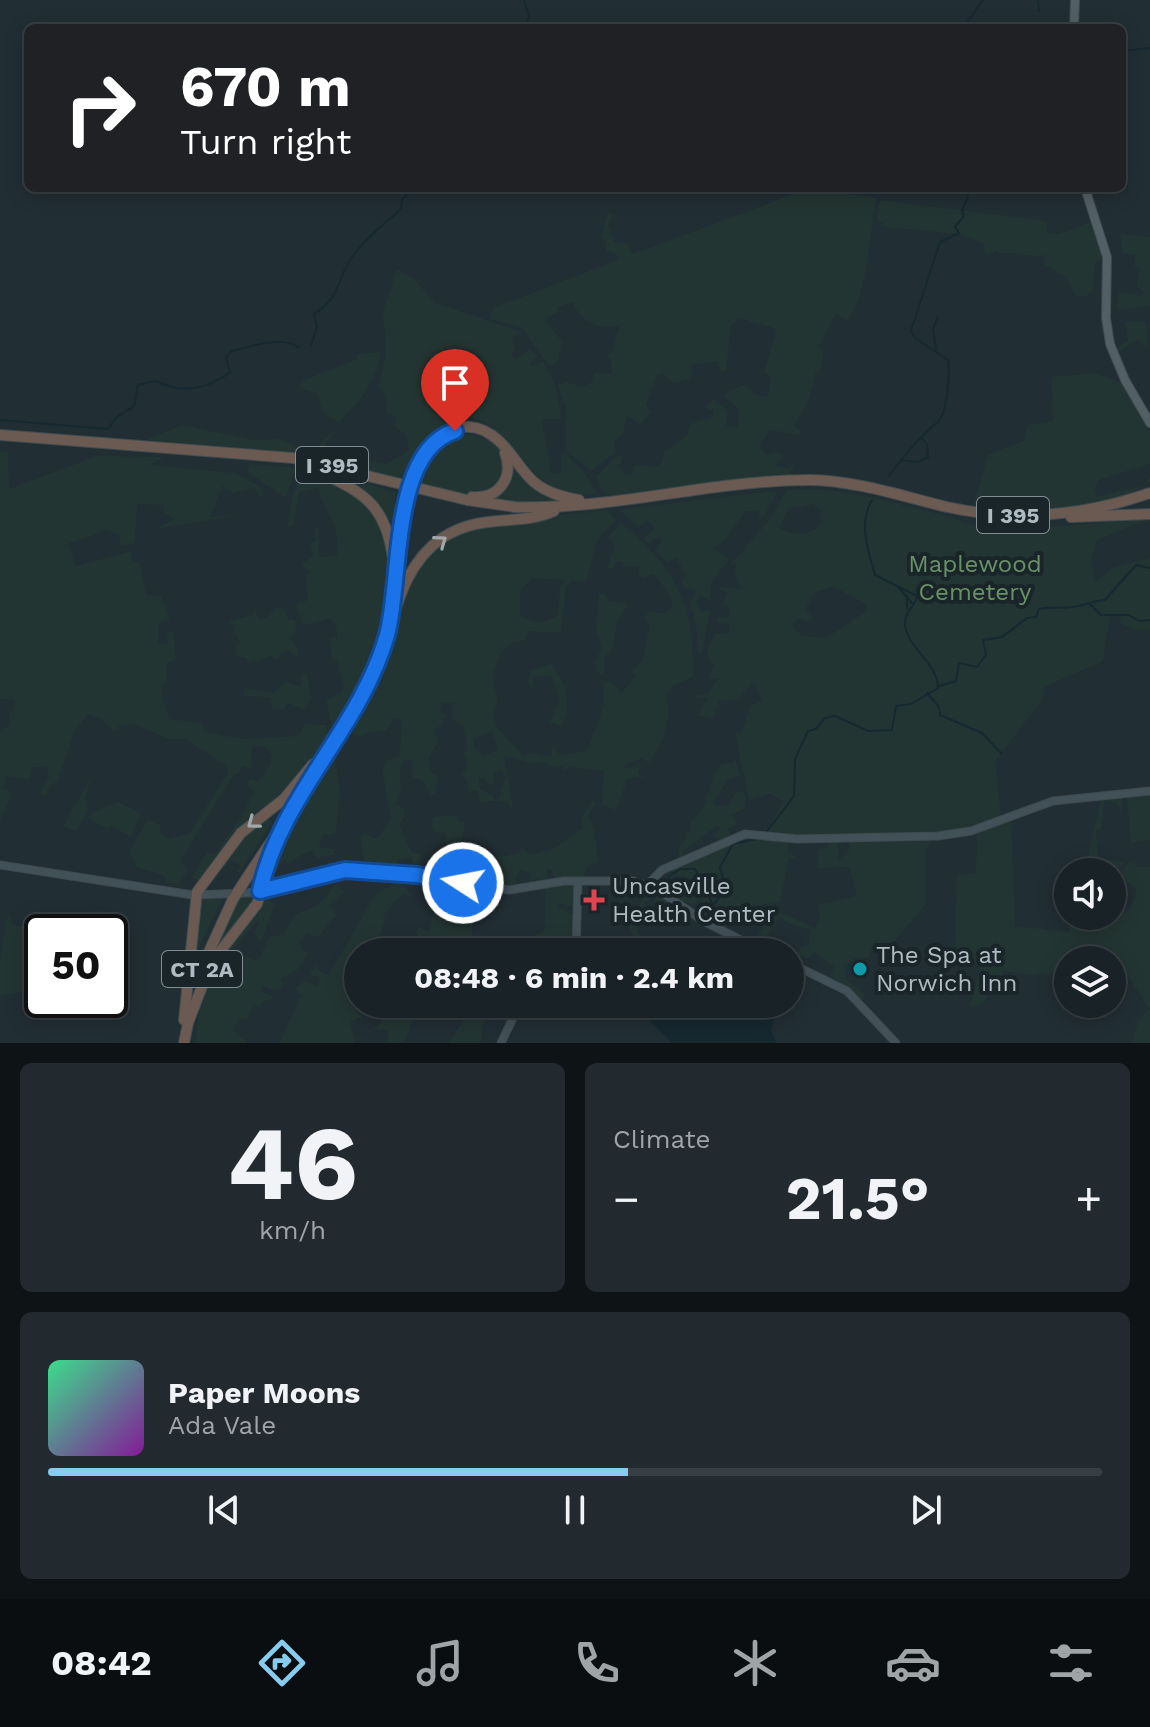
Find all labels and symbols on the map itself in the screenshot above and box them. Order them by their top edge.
pin [421,349,489,431]
road number: I 395 [296,447,368,483]
road number: I 395 [977,497,1049,533]
one-way arrow [432,536,446,551]
park label: Maplewood Cemetery [908,550,1042,606]
one-way arrow [247,813,262,828]
position arrow [421,841,505,925]
place label: Uncasville Health Center [612,872,776,928]
marker: Uncasville Health Center [583,889,605,911]
speed limit sign: 50 [24,914,128,1018]
place label: The Spa at Norwich Inn [876,941,1017,997]
road number: CT 2A [162,951,242,987]
marker: The Spa at Norwich Inn [851,960,869,978]

